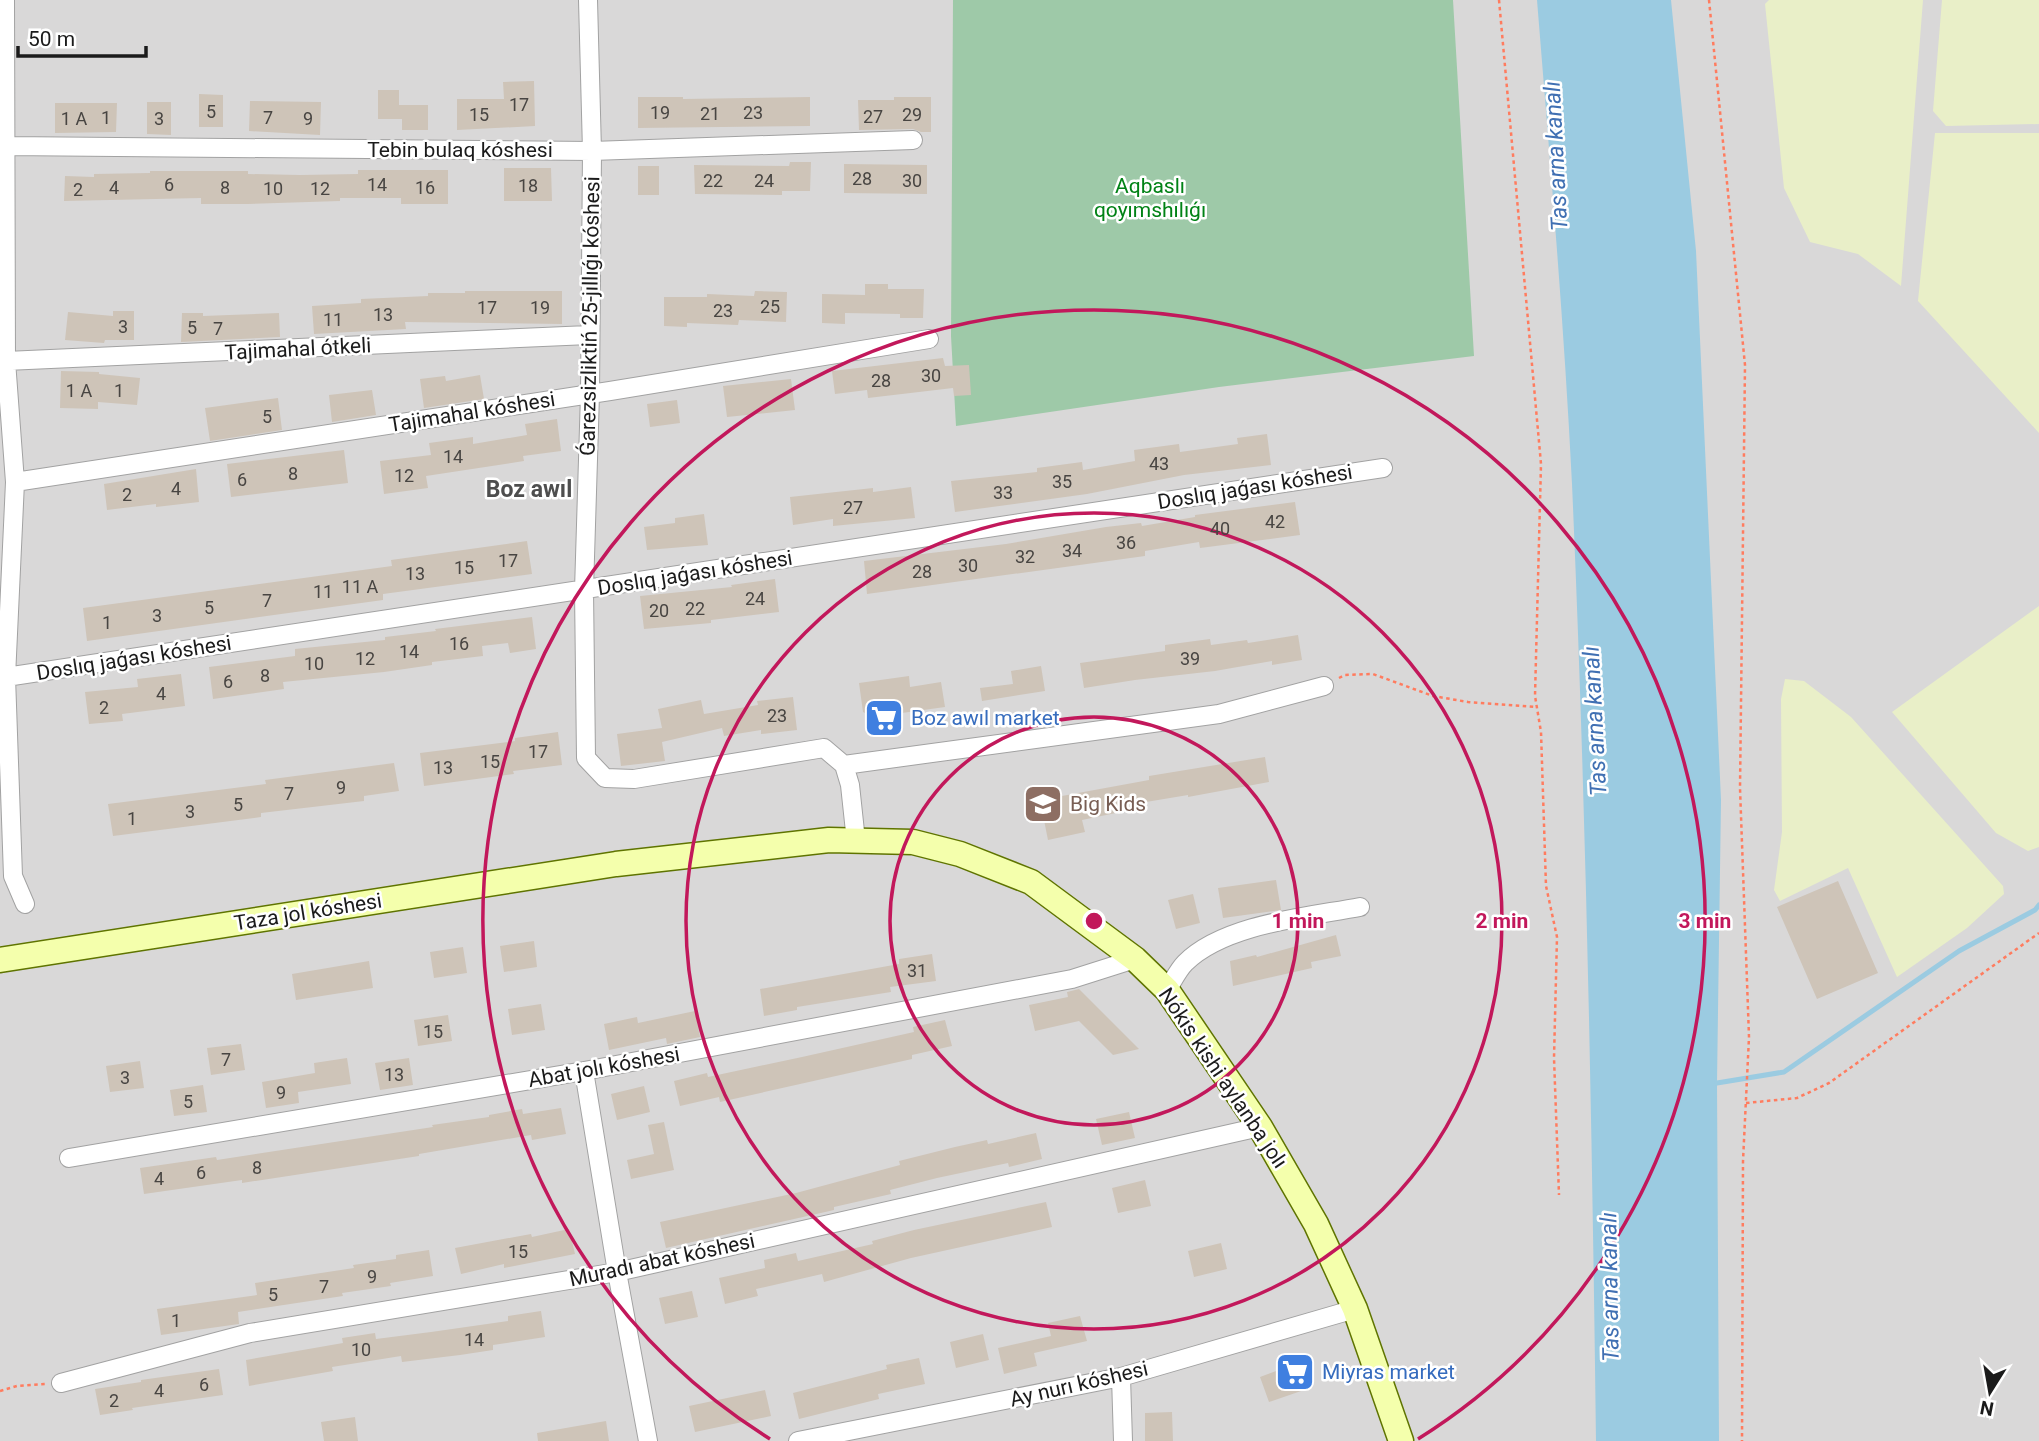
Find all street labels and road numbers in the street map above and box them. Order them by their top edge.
street label: Tebin bulaq kóshesi [367,138,553,162]
street label: Ǵarezsizliktiń 25-jıllıǵı kóshesi [576,176,604,456]
street label: Tajimahal ótkeli [224,333,372,365]
street label: Tajimahal kóshesi [387,387,557,437]
street label: Doslıq jaǵası kóshesi [1156,460,1354,514]
street label: Doslıq jaǵası kóshesi [596,546,794,600]
street label: Doslıq jaǵası kóshesi [35,631,233,685]
street label: Taza jol kóshesi [232,888,384,936]
street label: Nókis kishi aylanba jolı [1154,983,1292,1173]
street label: Abat jolı kóshesi [526,1042,682,1092]
street label: Muradı abat kóshesi [567,1229,757,1291]
street label: Ay nurı kóshesi [1008,1356,1150,1412]

